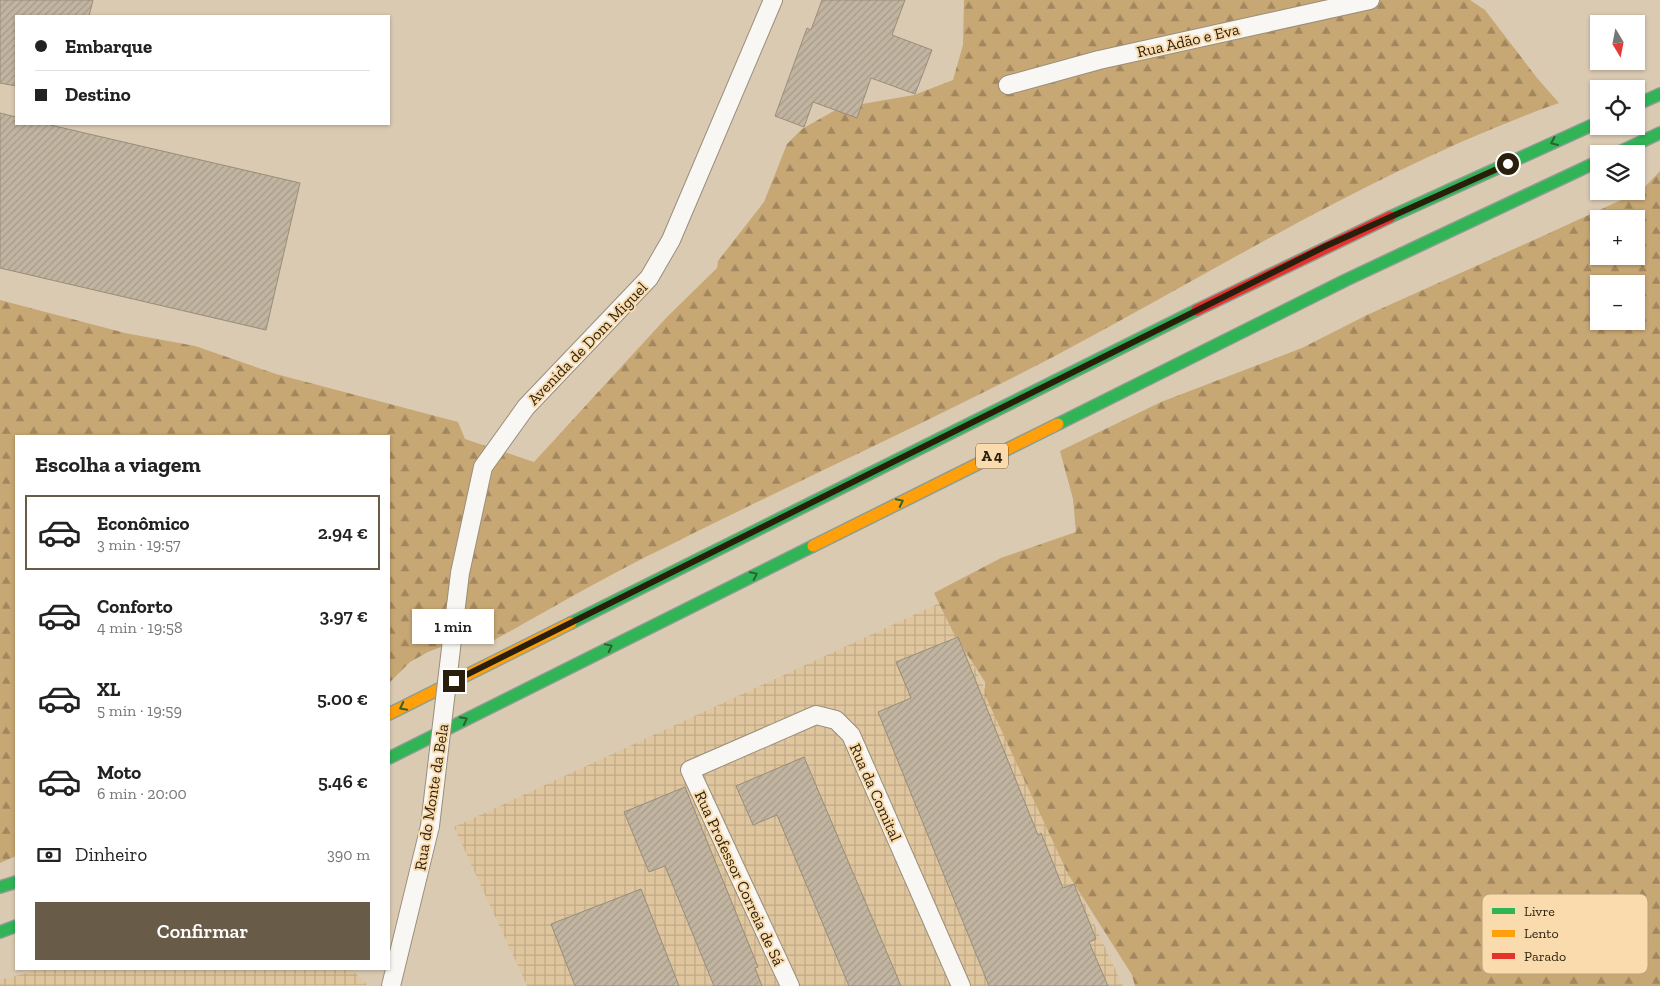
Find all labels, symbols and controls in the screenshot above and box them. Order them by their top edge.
north arrow [1590,15,1645,70]
map controls [1590,15,1645,330]
street label: Rua Adão e Eva [1135,19,1242,62]
text: Embarque [65,35,152,58]
button: locate [1590,80,1645,135]
text: Destino [65,83,131,106]
one-way arrow [1550,136,1559,147]
button: layers [1590,145,1645,200]
route start [1497,153,1519,175]
button: + [1590,210,1645,265]
button: − [1590,275,1645,330]
street label: Avenida de Dom Miguel [524,278,651,409]
road number: A 4 [976,444,1008,468]
text: Escolha a viagem [35,451,201,478]
one-way arrow [895,498,904,509]
icon: car [37,510,82,555]
text: Econômico [97,512,190,535]
text: 2.94 € [318,521,368,544]
text: 3 min · 19:57 [97,535,181,554]
one-way arrow [749,571,758,581]
icon: car [37,593,82,638]
text: Conforto [97,595,173,618]
text: 3.97 € [319,604,368,627]
callout: 1 min [413,608,495,644]
text: 1 min [434,617,472,636]
text: 4 min · 19:58 [97,618,183,637]
one-way arrow [604,643,613,653]
route end [443,670,465,692]
icon: car [37,676,82,721]
text: XL [97,678,120,701]
text: 5.00 € [317,687,368,710]
text: 5 min · 19:59 [97,701,182,720]
one-way arrow [399,701,408,711]
one-way arrow [458,716,467,726]
street label: Rua do Monte da Bela [411,722,453,872]
street label: Rua da Comital [845,740,906,844]
icon: car [37,759,82,804]
text: Moto [97,761,141,784]
text: 5.46 € [318,770,368,793]
text: 6 min · 20:00 [97,784,187,803]
street label: Rua Professor Correia de Sá [691,788,789,969]
icon: cash [35,841,63,869]
text: Dinheiro [75,843,147,866]
text: 390 m [327,845,370,864]
legend [1482,894,1648,974]
button: Confirmar [35,902,370,960]
text: Livre [1524,903,1555,920]
text: Lento [1524,925,1559,942]
text: Parado [1524,948,1566,965]

